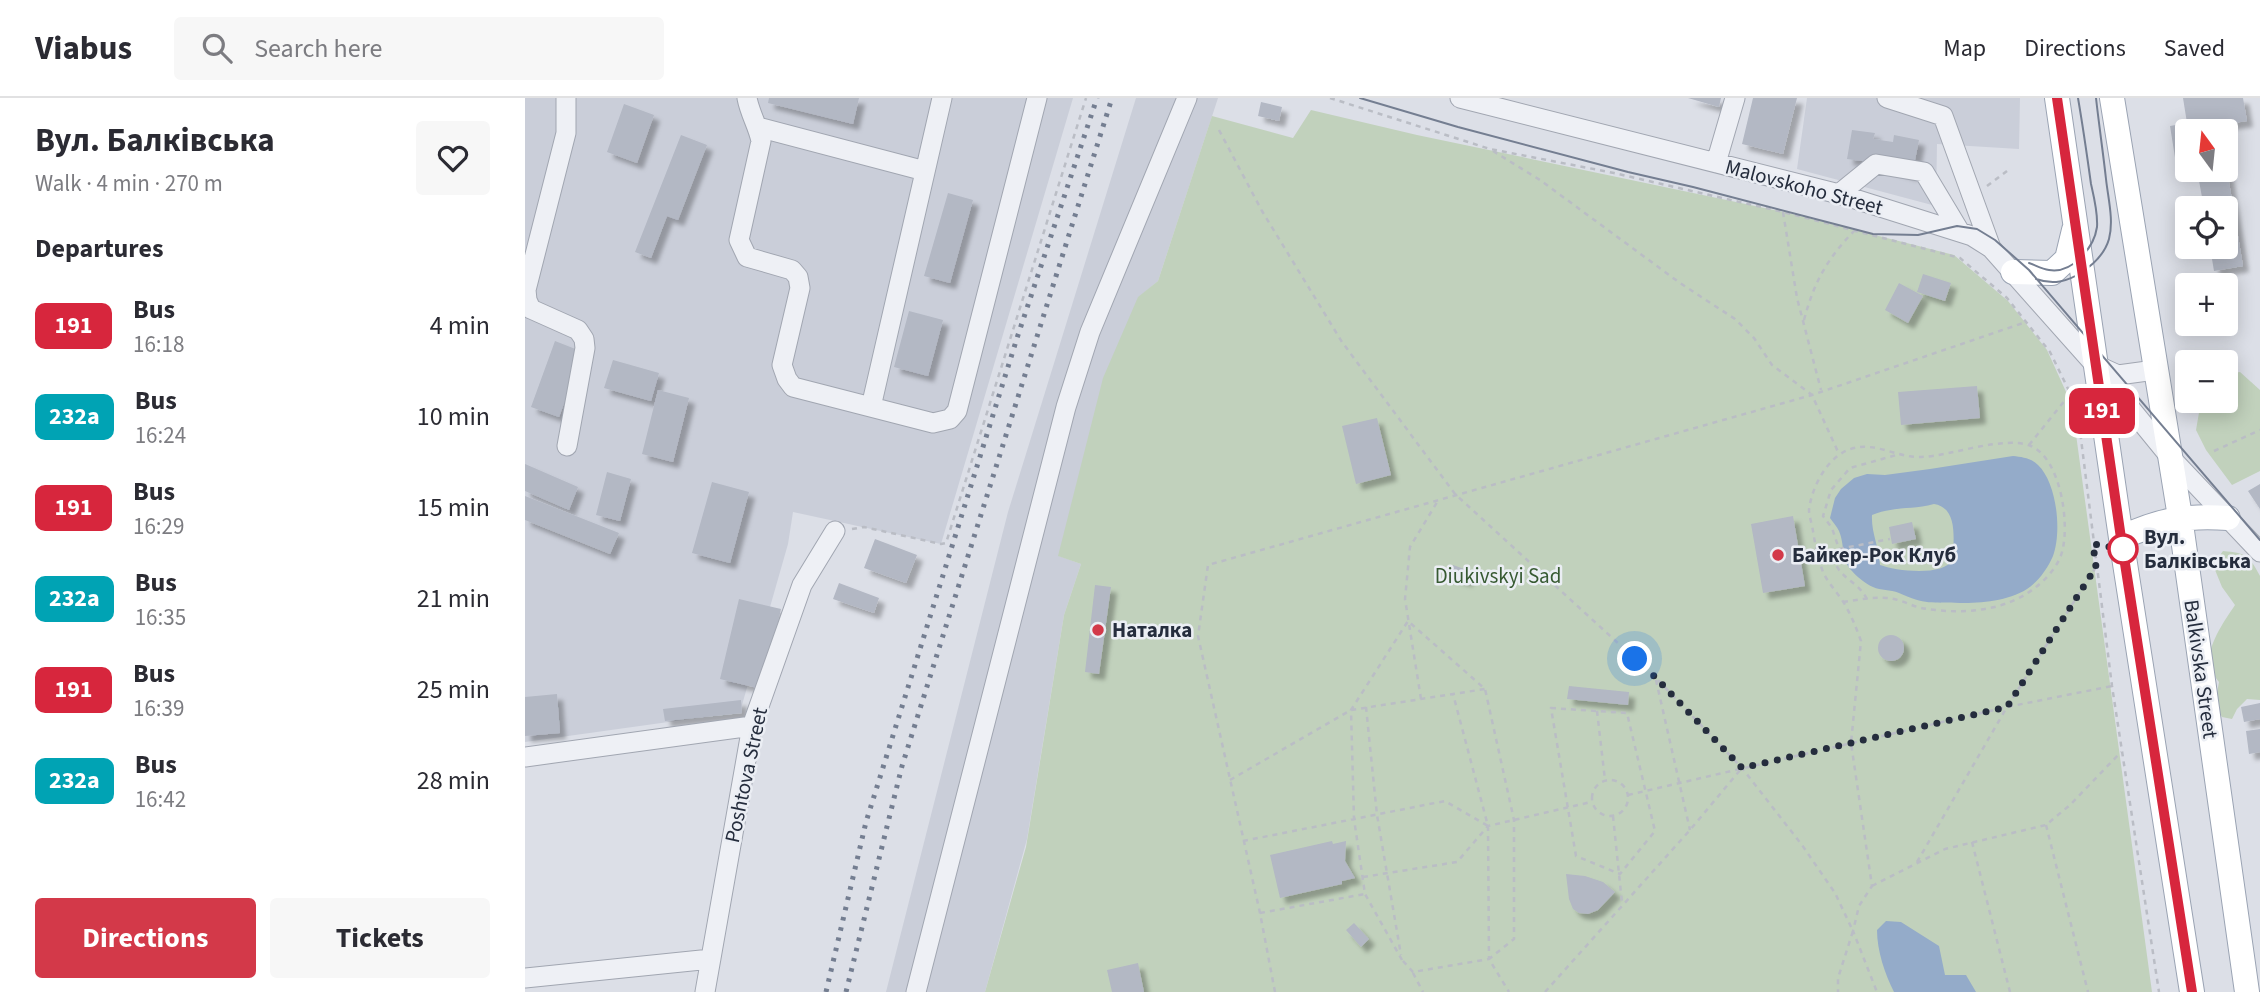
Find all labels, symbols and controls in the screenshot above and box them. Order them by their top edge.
search box [174,17,664,80]
text: Viabus [35,25,132,72]
icon: search [198,29,236,67]
text: Search here [254,30,382,67]
text: Map [1943,31,1986,66]
text: Directions [2024,31,2126,66]
text: Saved [2164,31,2225,66]
text: Вул. Балківська [35,117,275,164]
north arrow [2175,119,2238,182]
map controls [2175,119,2238,413]
button: heart [416,121,490,195]
street label: Malovskoho Street [1722,152,1886,222]
text: Walk · 4 min · 270 m [35,167,223,200]
button: locate [2175,196,2238,259]
text: Departures [35,230,163,267]
button: + [2175,273,2238,336]
text: Bus [133,291,175,328]
text: 4 min [430,307,490,344]
text: 191 [54,308,93,343]
text: 16:18 [133,328,184,361]
button: − [2175,350,2238,413]
text: Bus [135,382,177,419]
line badge: 191 [2062,388,2142,434]
text: 191 [2083,393,2121,428]
text: 10 min [417,398,490,435]
text: 232а [49,399,100,434]
text: 16:24 [135,419,186,452]
text: Bus [133,473,175,510]
text: 15 min [417,489,490,526]
text: 191 [54,490,93,525]
text: 16:29 [133,510,184,543]
place label: Вул. Балківська [2144,522,2251,576]
marker: Вул. Балківська [2108,534,2138,564]
place label: Байкер-Рок Клуб [1792,540,1956,570]
marker: Байкер-Рок Клуб [1770,547,1786,563]
park label: Diukivskyi Sad [1435,561,1561,591]
text: Bus [135,564,177,601]
text: 21 min [417,580,490,617]
text: 232а [49,581,100,616]
street label: Balkivska Street [2176,598,2226,740]
text: 16:35 [135,601,186,634]
place label: Наталка [1112,615,1192,645]
marker: Наталка [1090,622,1106,638]
your location [1617,641,1652,676]
text: Bus [133,655,175,692]
text: 25 min [417,671,490,708]
text: 191 [54,672,93,707]
text: 16:39 [133,692,184,725]
street label: Poshtova Street [717,704,775,846]
text: Bus [135,746,177,783]
text: 28 min [417,762,490,799]
text: 232а [49,763,100,798]
text: 16:42 [135,783,186,816]
button: Directions [35,898,256,978]
button: Tickets [270,898,490,978]

